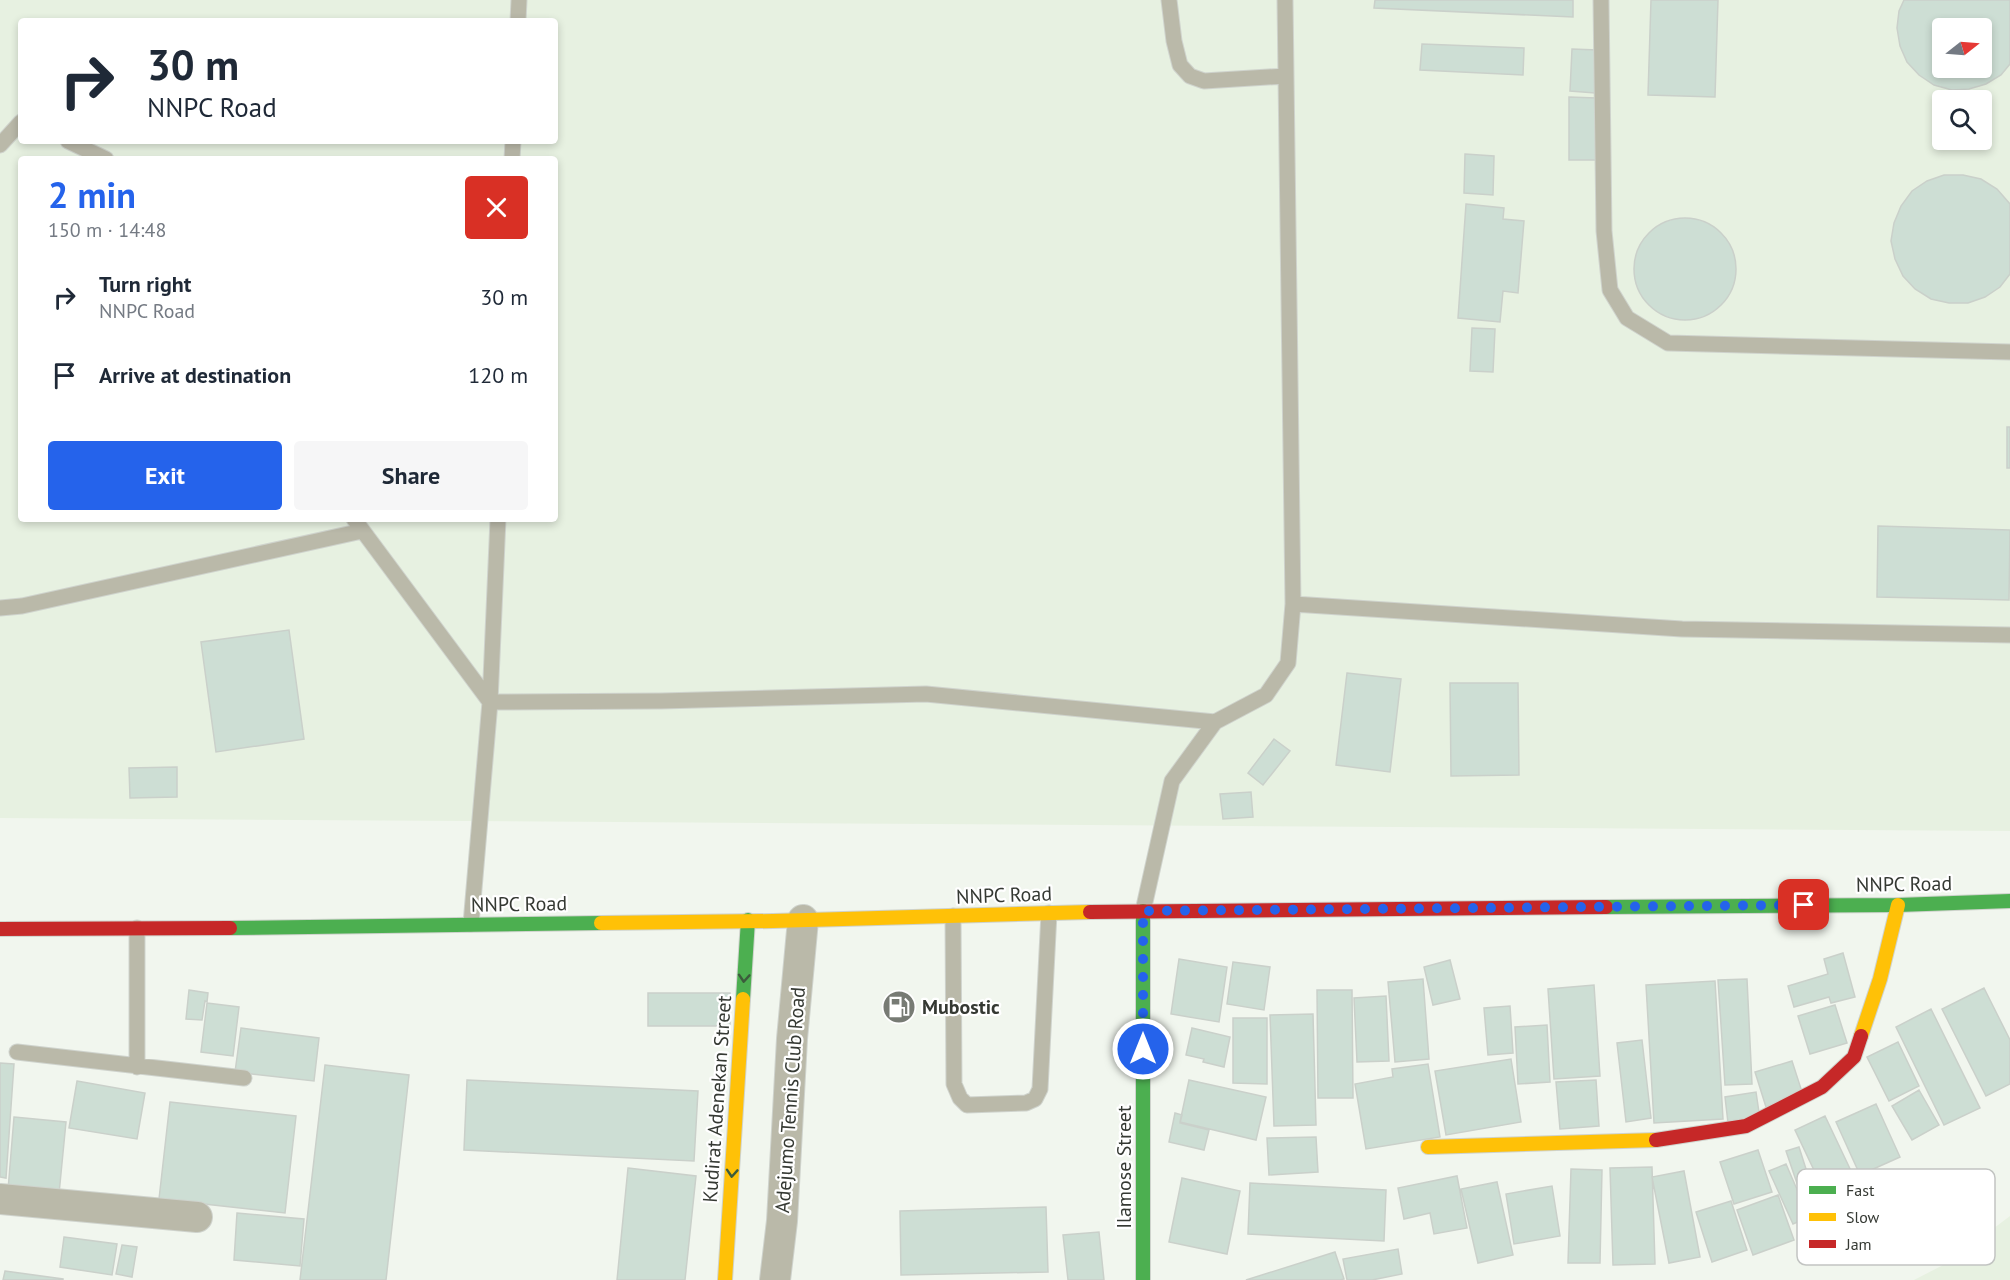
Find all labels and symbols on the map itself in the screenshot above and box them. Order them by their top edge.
north arrow [1932,18,1992,78]
street label: NNPC Road [1856,870,1952,898]
pin [1778,879,1829,930]
street label: NNPC Road [956,880,1052,910]
street label: NNPC Road [471,890,567,918]
one-way arrow [738,974,751,983]
street label: Adejumo Tennis Club Road [769,986,811,1214]
fuel station icon: Mubostic [881,989,917,1025]
street label: Kudirat Adenekan Street [697,994,737,1203]
place label: Mubostic [922,994,1000,1020]
position arrow [1111,1017,1175,1081]
street label: Ilamose Street [1111,1105,1137,1229]
one-way arrow [725,1168,738,1177]
legend [1797,1169,1995,1265]
text: Fast [1846,1180,1875,1200]
text: Slow [1846,1207,1880,1227]
text: Jam [1845,1234,1872,1254]

